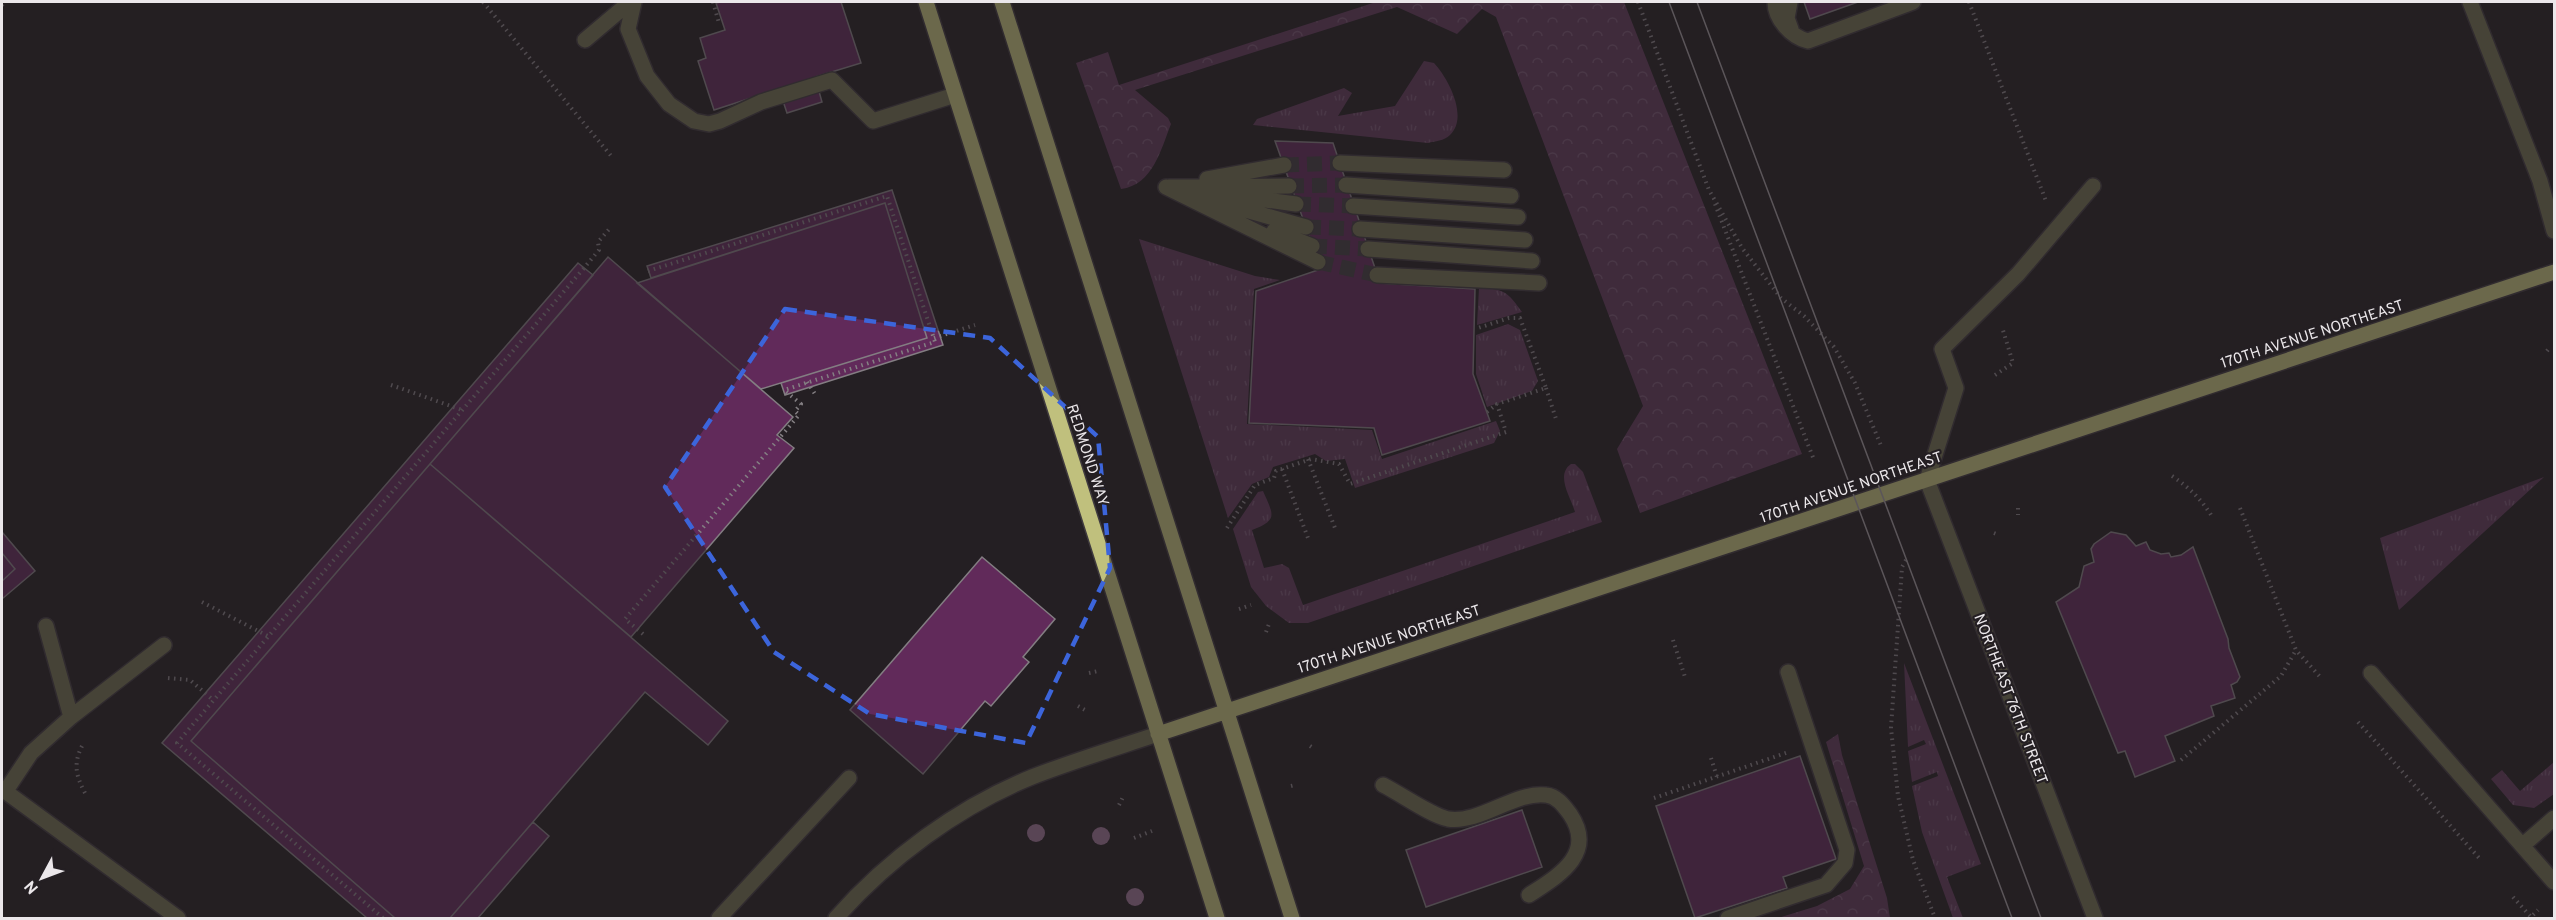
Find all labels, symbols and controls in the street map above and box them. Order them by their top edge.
street label: 170TH AVENUE NORTHEAST [2218,297,2406,374]
street label: REDMOND WAY [1061,402,1112,509]
street label: 170TH AVENUE NORTHEAST [1758,448,1945,529]
street label: 170TH AVENUE NORTHEAST [1295,602,1483,679]
street label: NORTHEAST 76TH STREET [1968,612,2051,787]
north arrow [12,848,72,908]
text: N [21,876,44,897]

